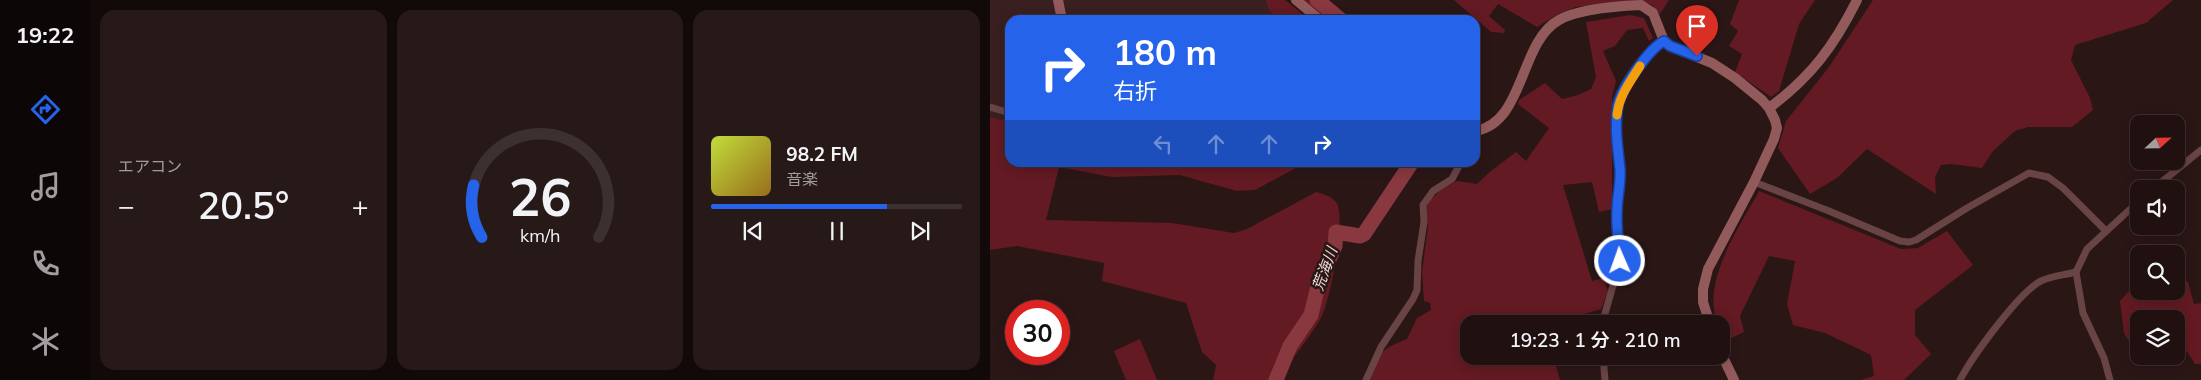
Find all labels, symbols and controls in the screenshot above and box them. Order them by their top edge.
pin [1676,5,1718,56]
icon: arrive [1683,12,1711,40]
text: 19:22 [16,21,74,49]
text: 180 m [1113,30,1217,74]
icon: right [1030,35,1095,100]
text: 右折 [1113,77,1157,105]
icon: directions [28,92,63,127]
north arrow [2130,115,2185,170]
map controls [2130,115,2185,365]
icon: left [1149,130,1177,158]
icon: ahead [1202,130,1230,158]
icon: ahead [1255,130,1283,158]
icon: right [1308,130,1336,158]
text: 98.2 FM [786,142,858,166]
text: エアコン [118,156,182,176]
text: 26 [509,164,571,229]
icon: music [28,169,63,204]
text: 音楽 [786,169,818,189]
button: sound [2130,180,2185,235]
text: 20.5° [197,181,289,229]
text: − [118,188,135,223]
text: + [352,188,369,223]
icon: previous [739,217,767,245]
icon: pause [823,217,851,245]
icon: next [906,217,934,245]
text: km/h [520,224,560,246]
position arrow [1593,234,1645,286]
water label: 荒海川 [1308,243,1342,293]
button: search [2130,245,2185,300]
icon: phone [28,246,63,281]
speed limit sign: 30 [1005,300,1070,365]
button: layers [2130,310,2185,365]
icon: climate [28,324,63,359]
text: 19:23 · 1 分 · 210 m [1509,328,1681,352]

